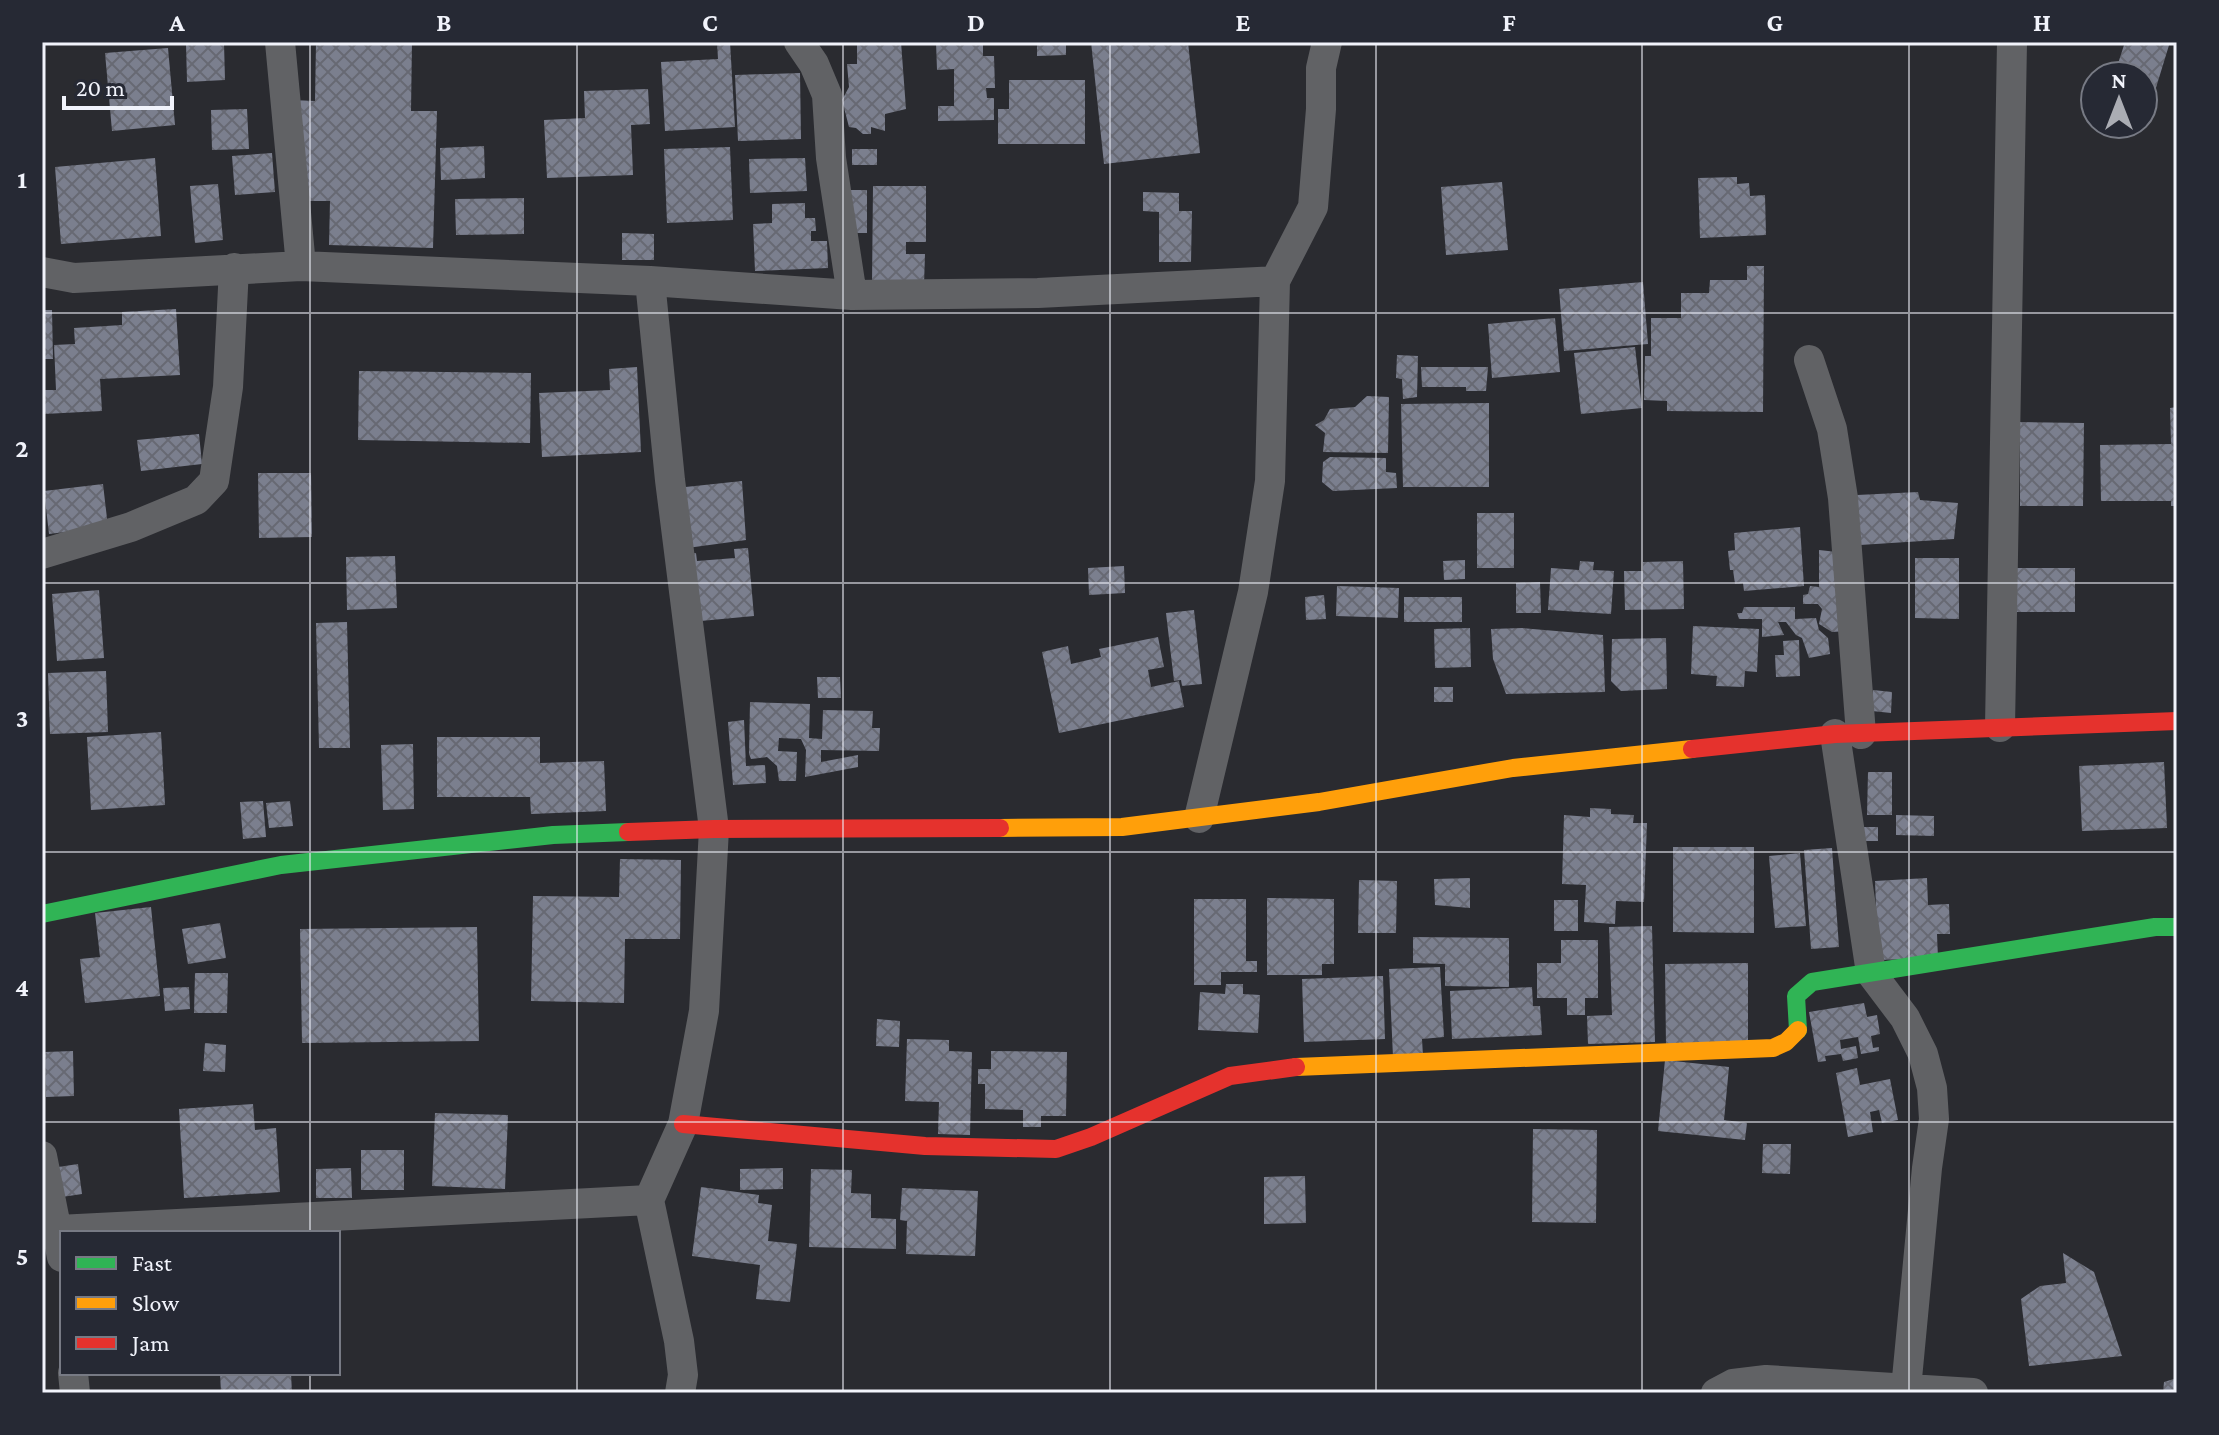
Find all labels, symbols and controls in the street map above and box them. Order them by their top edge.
text: A [168,8,185,37]
text: B [436,8,452,37]
text: C [702,8,718,37]
text: D [967,8,985,37]
text: E [1236,8,1251,37]
text: F [1502,8,1516,37]
text: G [1767,8,1783,37]
text: H [2033,8,2051,37]
scale bar [64,60,172,110]
north arrow [2079,60,2159,140]
text: N [2112,68,2127,93]
text: 20 m [76,74,125,101]
text: 1 [17,165,27,194]
text: 2 [15,434,29,463]
text: 3 [16,704,28,733]
text: 4 [15,973,29,1002]
legend [60,1231,340,1375]
text: 5 [16,1242,28,1271]
text: Fast [132,1249,173,1276]
text: Slow [132,1289,179,1316]
text: Jam [130,1329,170,1356]

